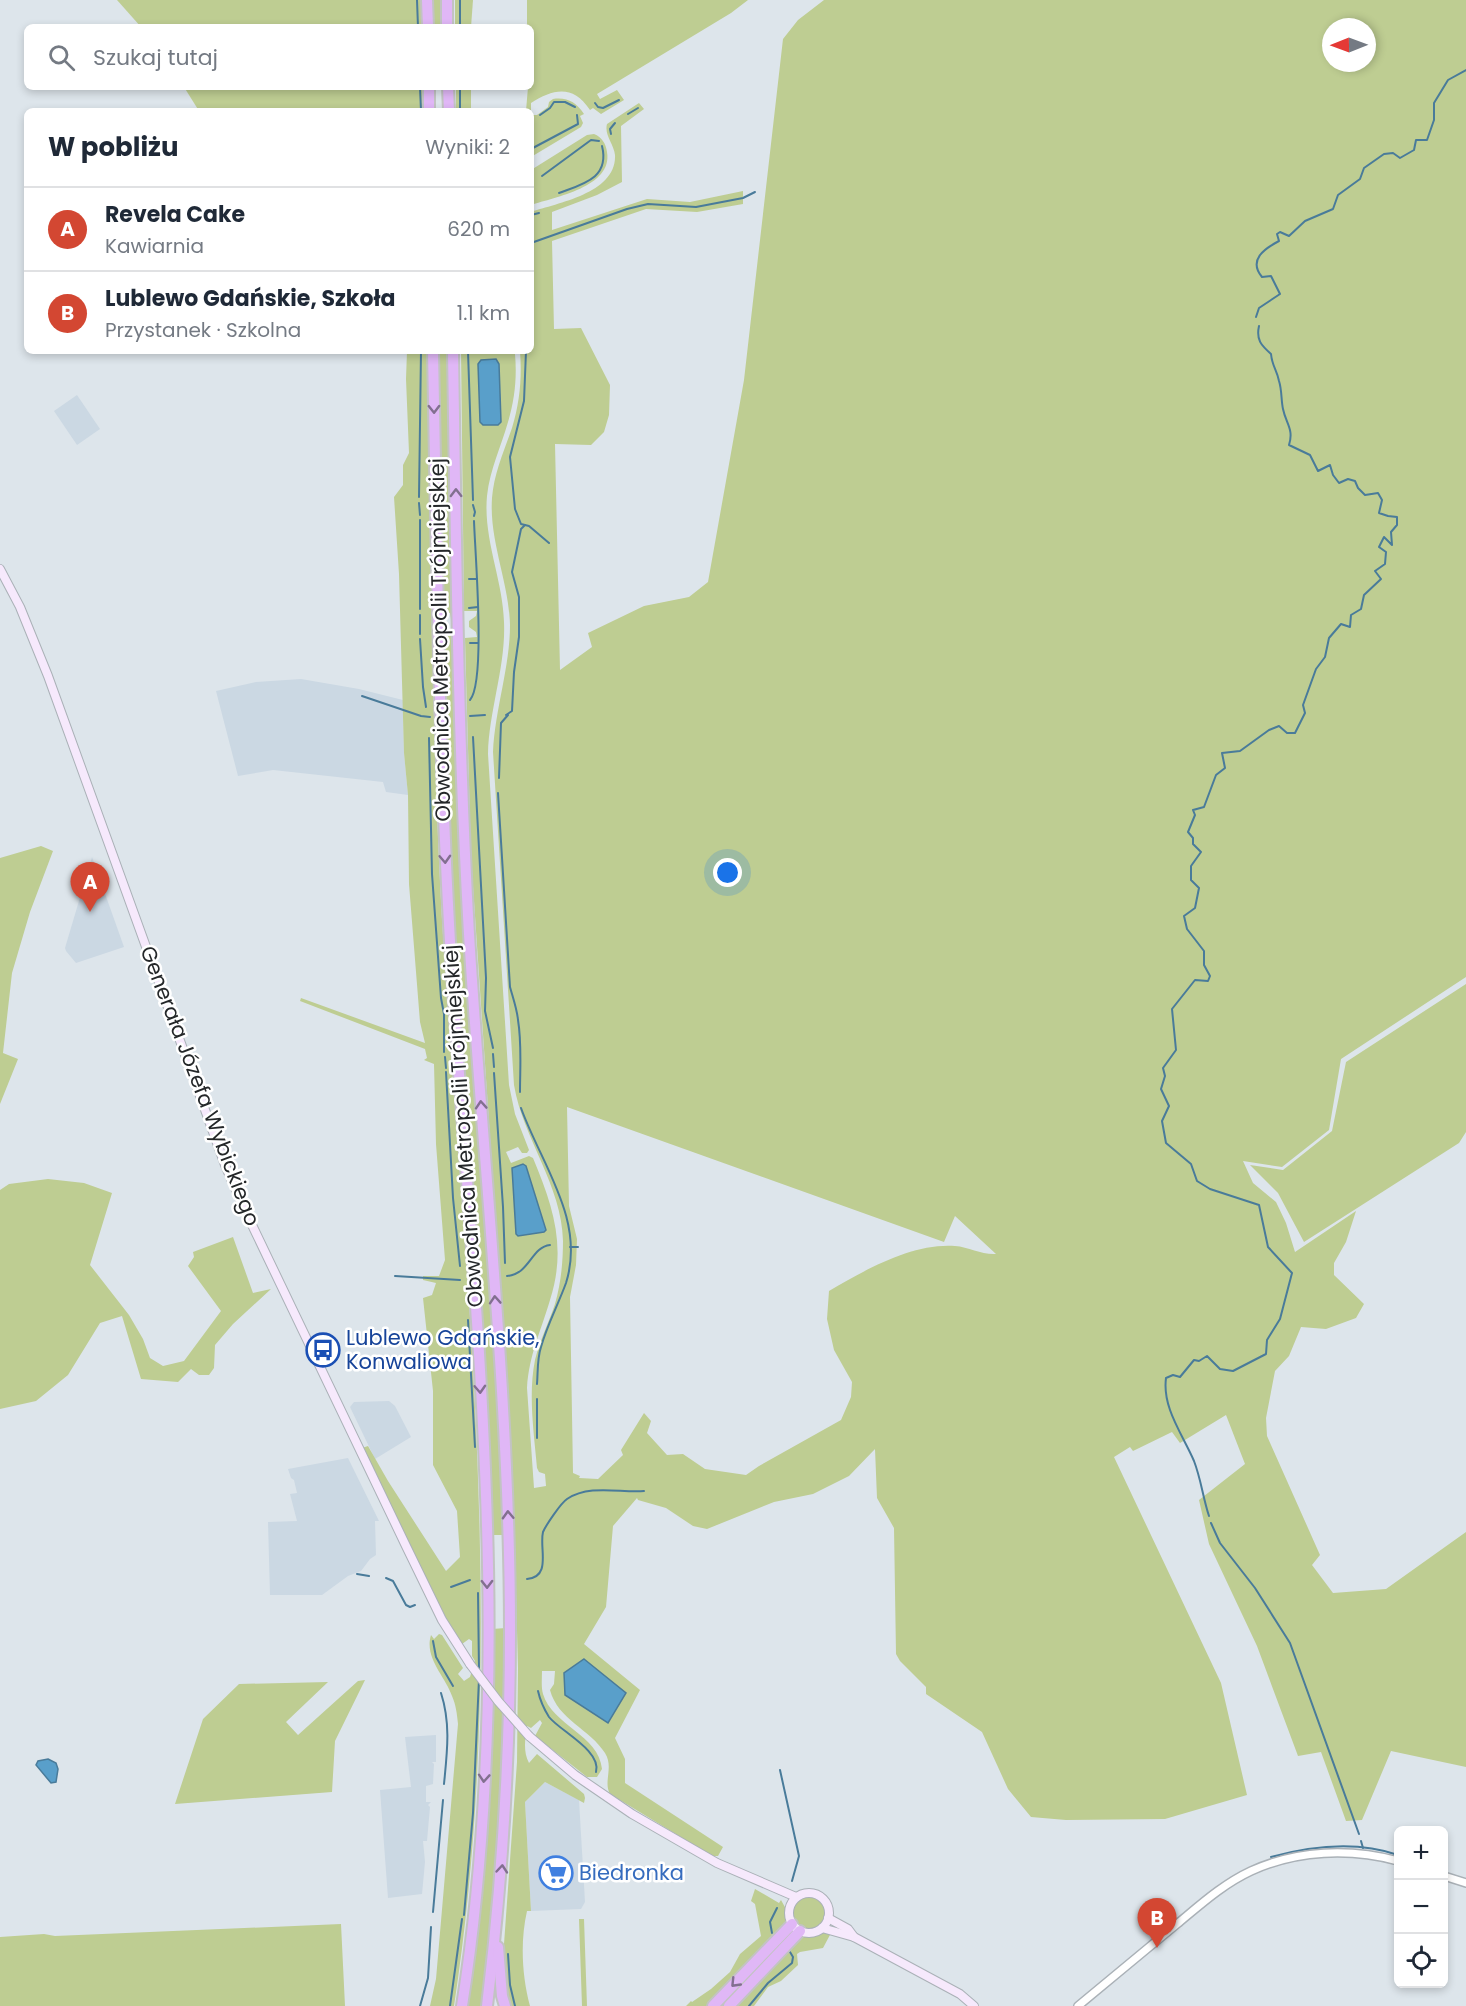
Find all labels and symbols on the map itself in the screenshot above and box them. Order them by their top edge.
north arrow [1322,18,1376,72]
one-way arrow [428,405,441,414]
street label: Obwodnica Metropolii Trójmiejskiej [422,458,457,822]
one-way arrow [449,488,462,497]
one-way arrow [439,854,452,863]
your location [713,858,742,887]
pin: A [70,862,110,912]
street label: Generała Józefa Wybickiego [134,942,267,1230]
street label: Obwodnica Metropolii Trójmiejskiej [435,944,490,1308]
one-way arrow [475,1101,488,1110]
one-way arrow [489,1295,502,1304]
place label: Lublewo Gdańskie, Konwaliowa [346,1323,539,1376]
bus stop icon: Lublewo Gdańskie, Konwaliowa [305,1332,341,1368]
one-way arrow [474,1384,487,1393]
one-way arrow [501,1511,514,1520]
one-way arrow [481,1579,493,1588]
one-way arrow [478,1774,491,1783]
supermarket icon: Biedronka [538,1855,574,1891]
place label: Biedronka [579,1858,684,1887]
one-way arrow [495,1864,508,1873]
pin: B [1138,1898,1176,1948]
one-way arrow [731,1976,742,1987]

